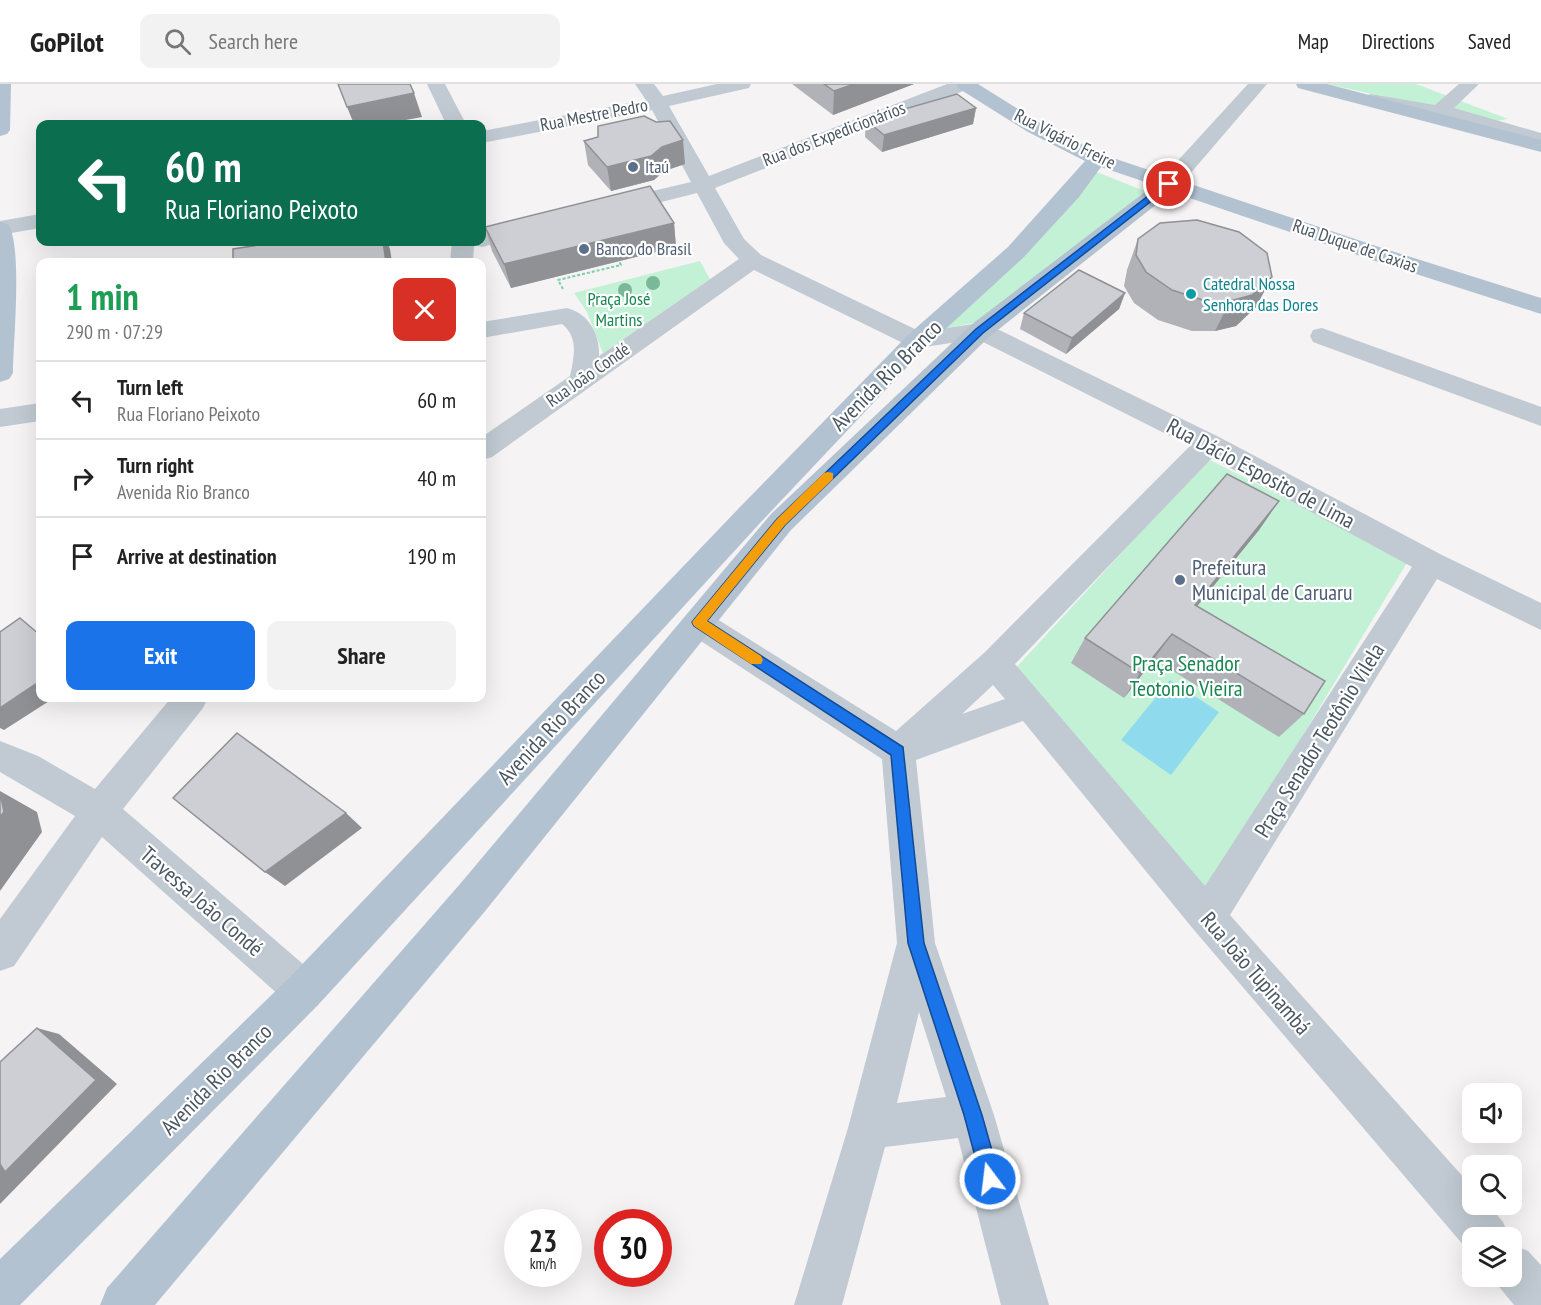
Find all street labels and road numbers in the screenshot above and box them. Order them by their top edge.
street label: Rua Mestre Pedro [538,93,650,136]
street label: Rua dos Expedicionários [759,96,908,171]
street label: Rua Vigário Freire [1011,103,1120,174]
street label: Rua Duque de Caxias [1290,213,1421,278]
street label: Avenida Rio Branco [824,313,948,437]
street label: Rua João Condé [541,337,634,412]
street label: Rua Dácio Esposito de Lima [1162,412,1360,534]
street label: Praça Senador Teotônio Vilela [1248,638,1390,842]
street label: Avenida Rio Branco [491,664,611,790]
street label: Travessa João Condé [135,840,269,962]
street label: Rua João Tupinambá [1195,906,1317,1040]
street label: Avenida Rio Branco [154,1017,278,1141]

